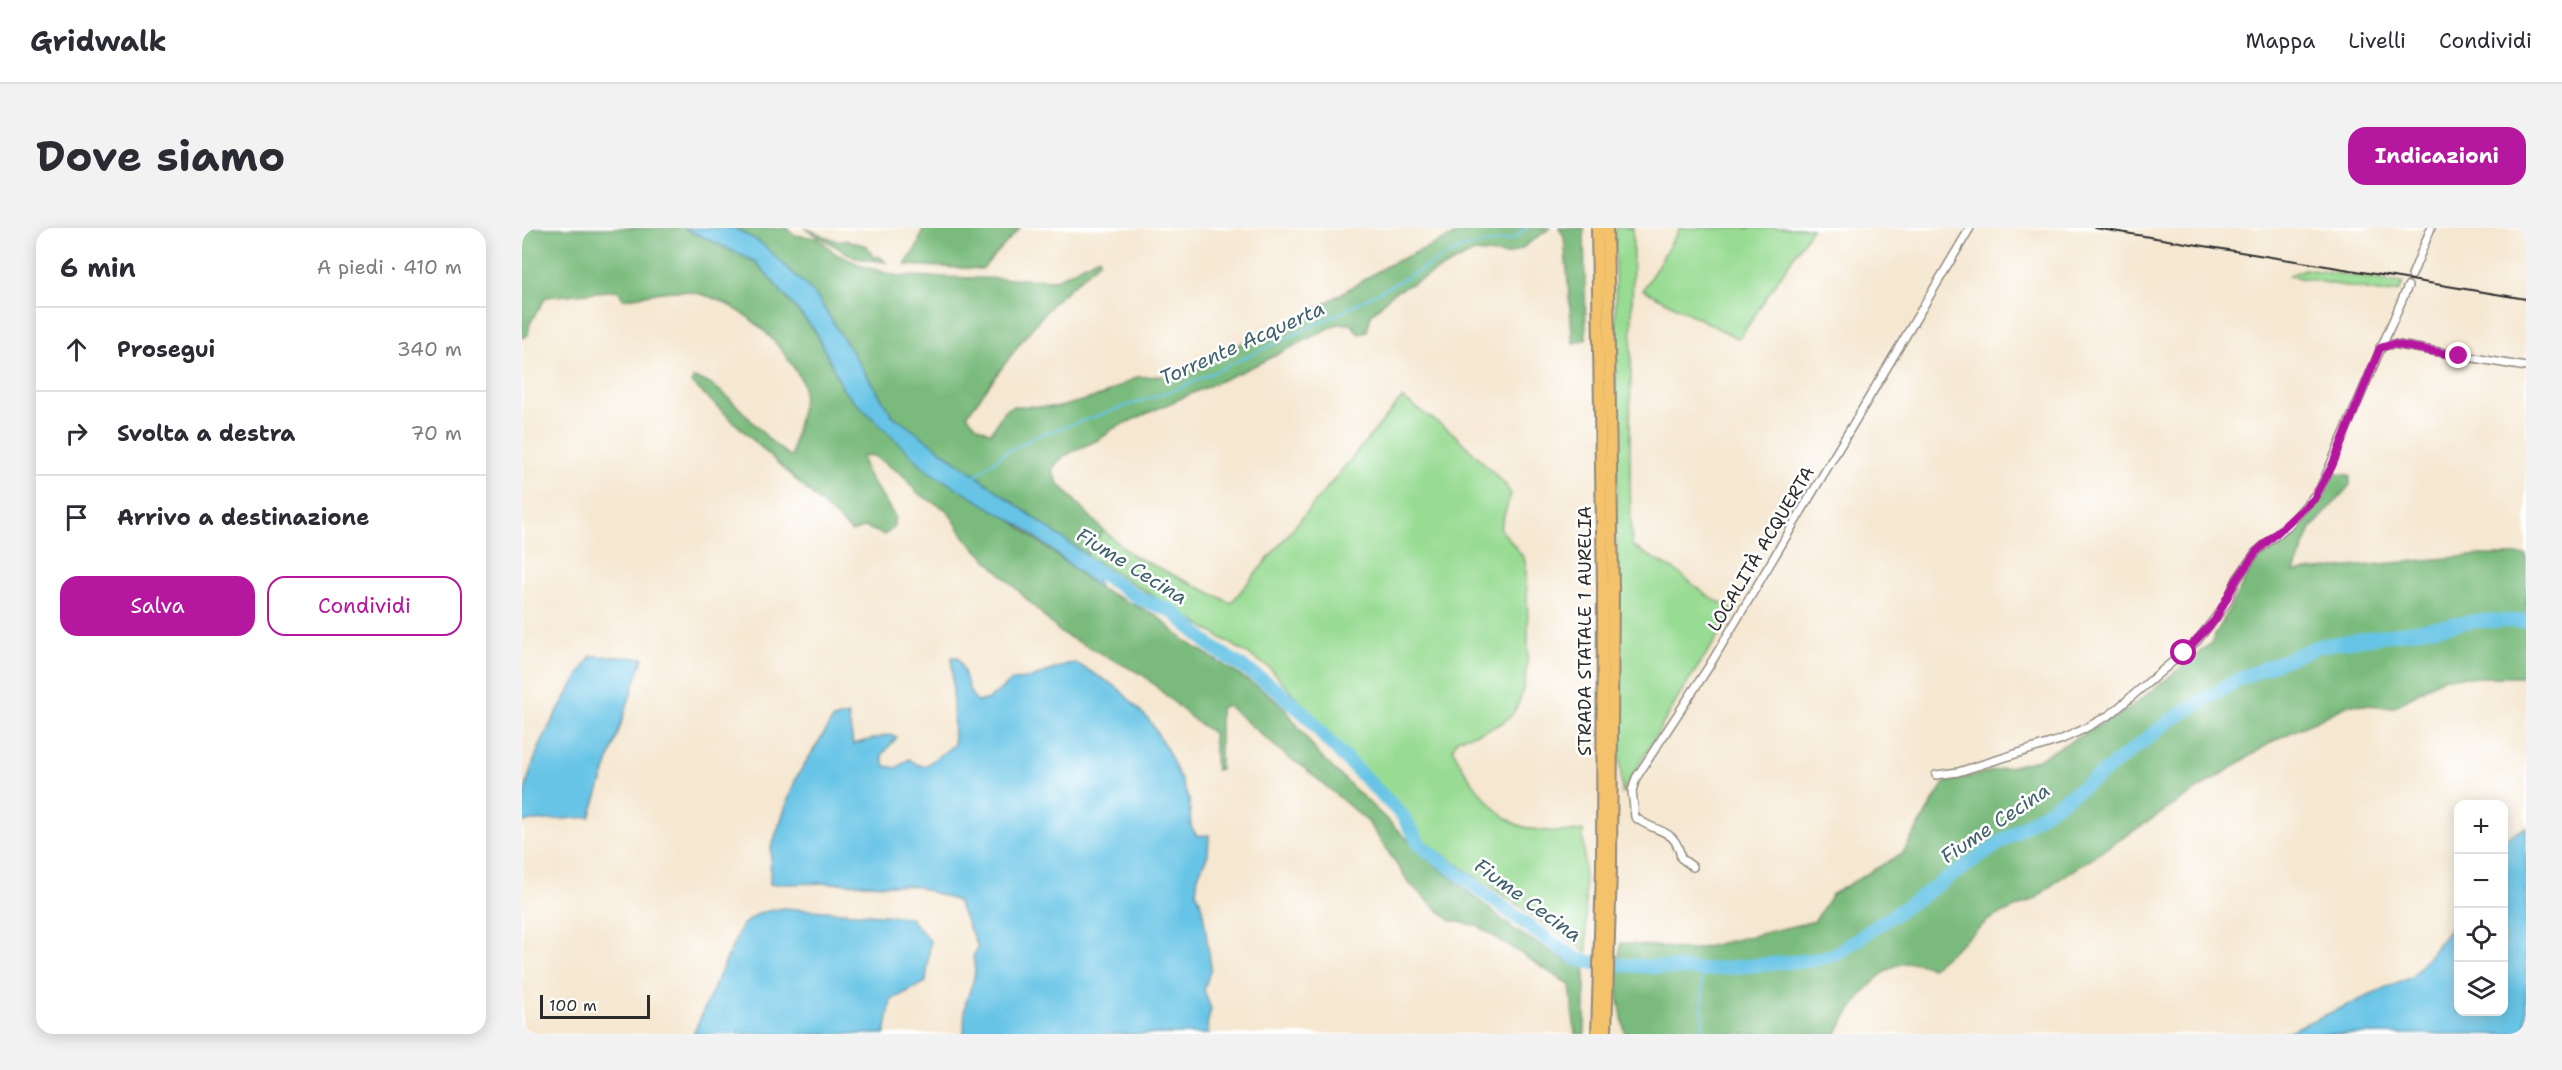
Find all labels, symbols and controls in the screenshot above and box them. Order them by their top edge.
text: Gridwalk [30,22,167,60]
text: Mappa [2245,27,2315,55]
text: Livelli [2348,27,2406,55]
text: Condividi [2439,27,2532,55]
button: Indicazioni [2348,127,2526,185]
text: Dove siamo [36,128,285,184]
text: 6 min [60,250,136,285]
text: A piedi · 410 m [317,254,462,280]
water label: Torrente Acquerta [1155,295,1329,391]
icon: ahead [60,333,93,366]
text: Prosegui [117,335,215,364]
text: 340 m [397,336,462,362]
route end [2445,342,2471,368]
icon: right [60,417,93,450]
text: Svolta a destra [117,419,295,448]
text: 70 m [410,420,462,446]
street label: LOCALITÀ ACQUERTA [1702,462,1820,636]
icon: arrive [60,501,93,534]
text: Arrivo a destinazione [117,503,369,532]
street label: STRADA STATALE 1 AURELIA [1573,506,1597,756]
water label: Fiume Cecina [1072,521,1192,611]
button: Salva [60,576,255,636]
button: Condividi [267,576,462,636]
route start [2170,639,2196,665]
water label: Fiume Cecina [1935,777,2055,869]
map controls [2454,800,2508,1016]
button: + [2454,800,2508,854]
water label: Fiume Cecina [1469,852,1587,948]
button: − [2454,854,2508,908]
button: locate [2454,908,2508,962]
button: layers [2454,962,2508,1016]
scale bar [540,992,650,1020]
text: 100 m [549,995,597,1016]

